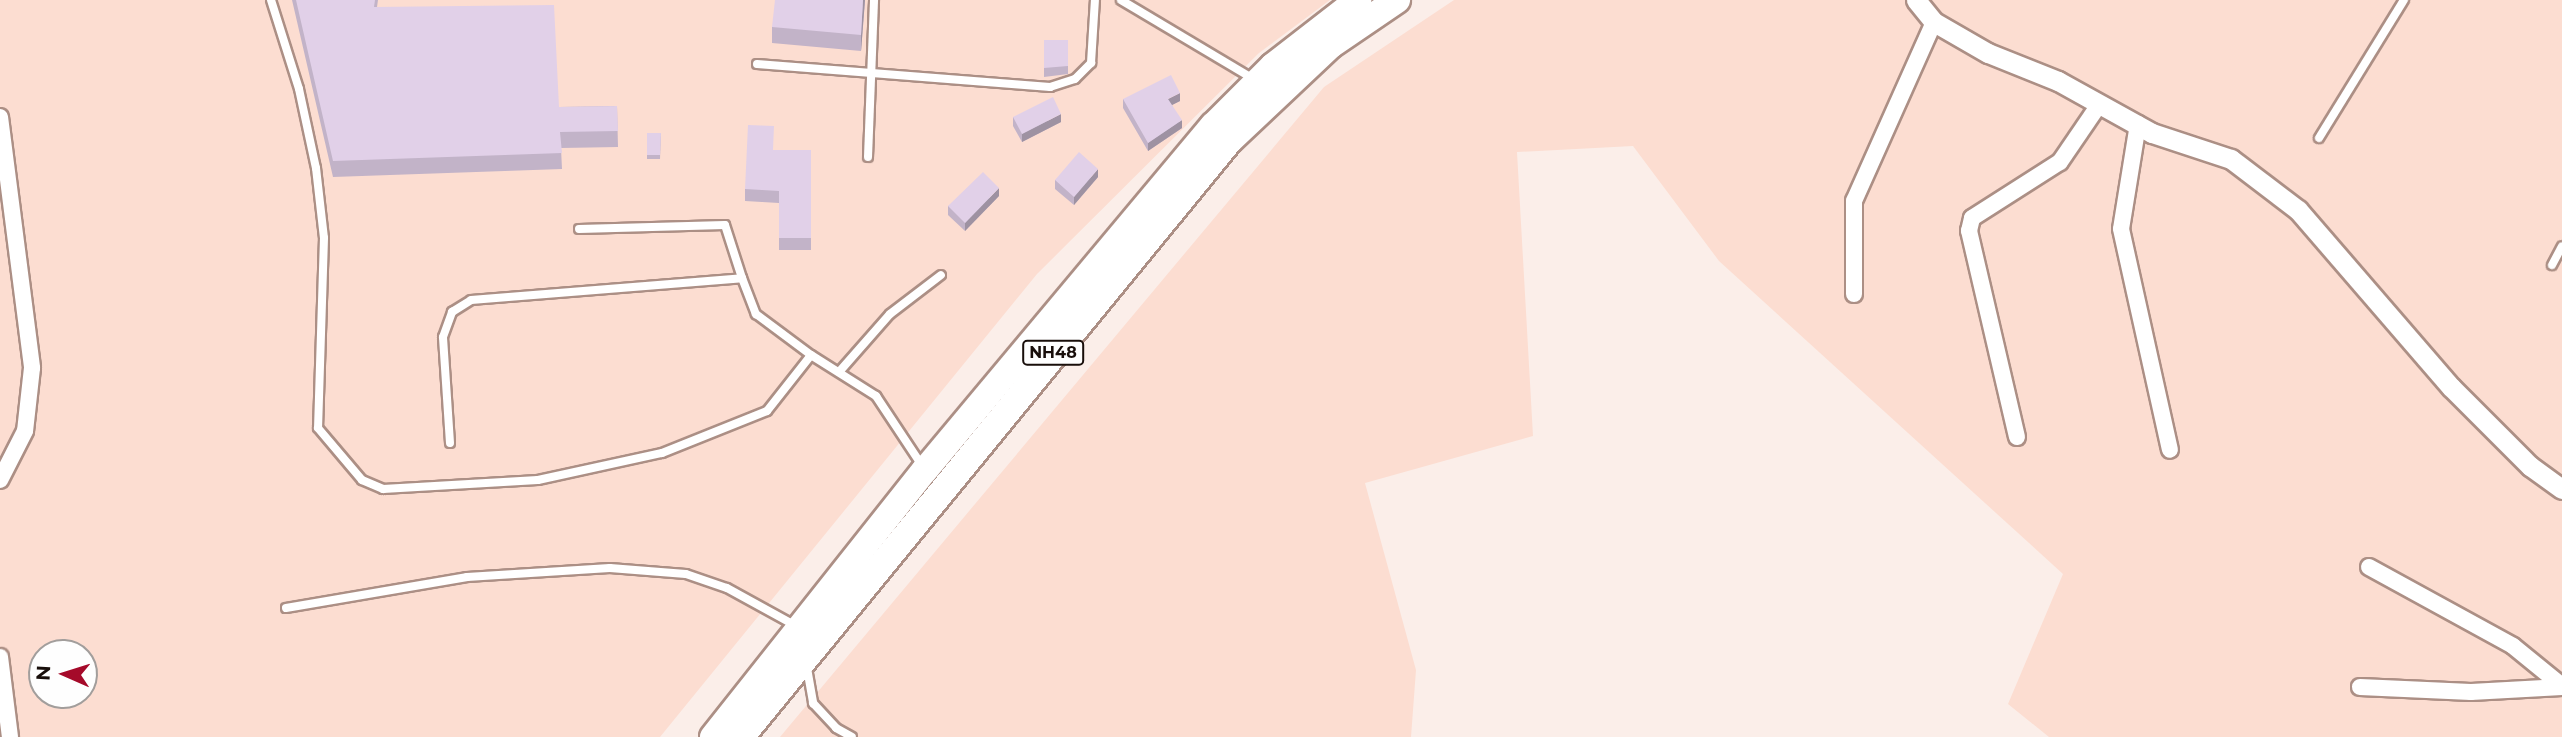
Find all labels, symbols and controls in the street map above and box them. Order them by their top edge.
road number: NH48 [1021,340,1084,366]
north arrow [28,639,98,709]
text: N [32,665,55,681]

